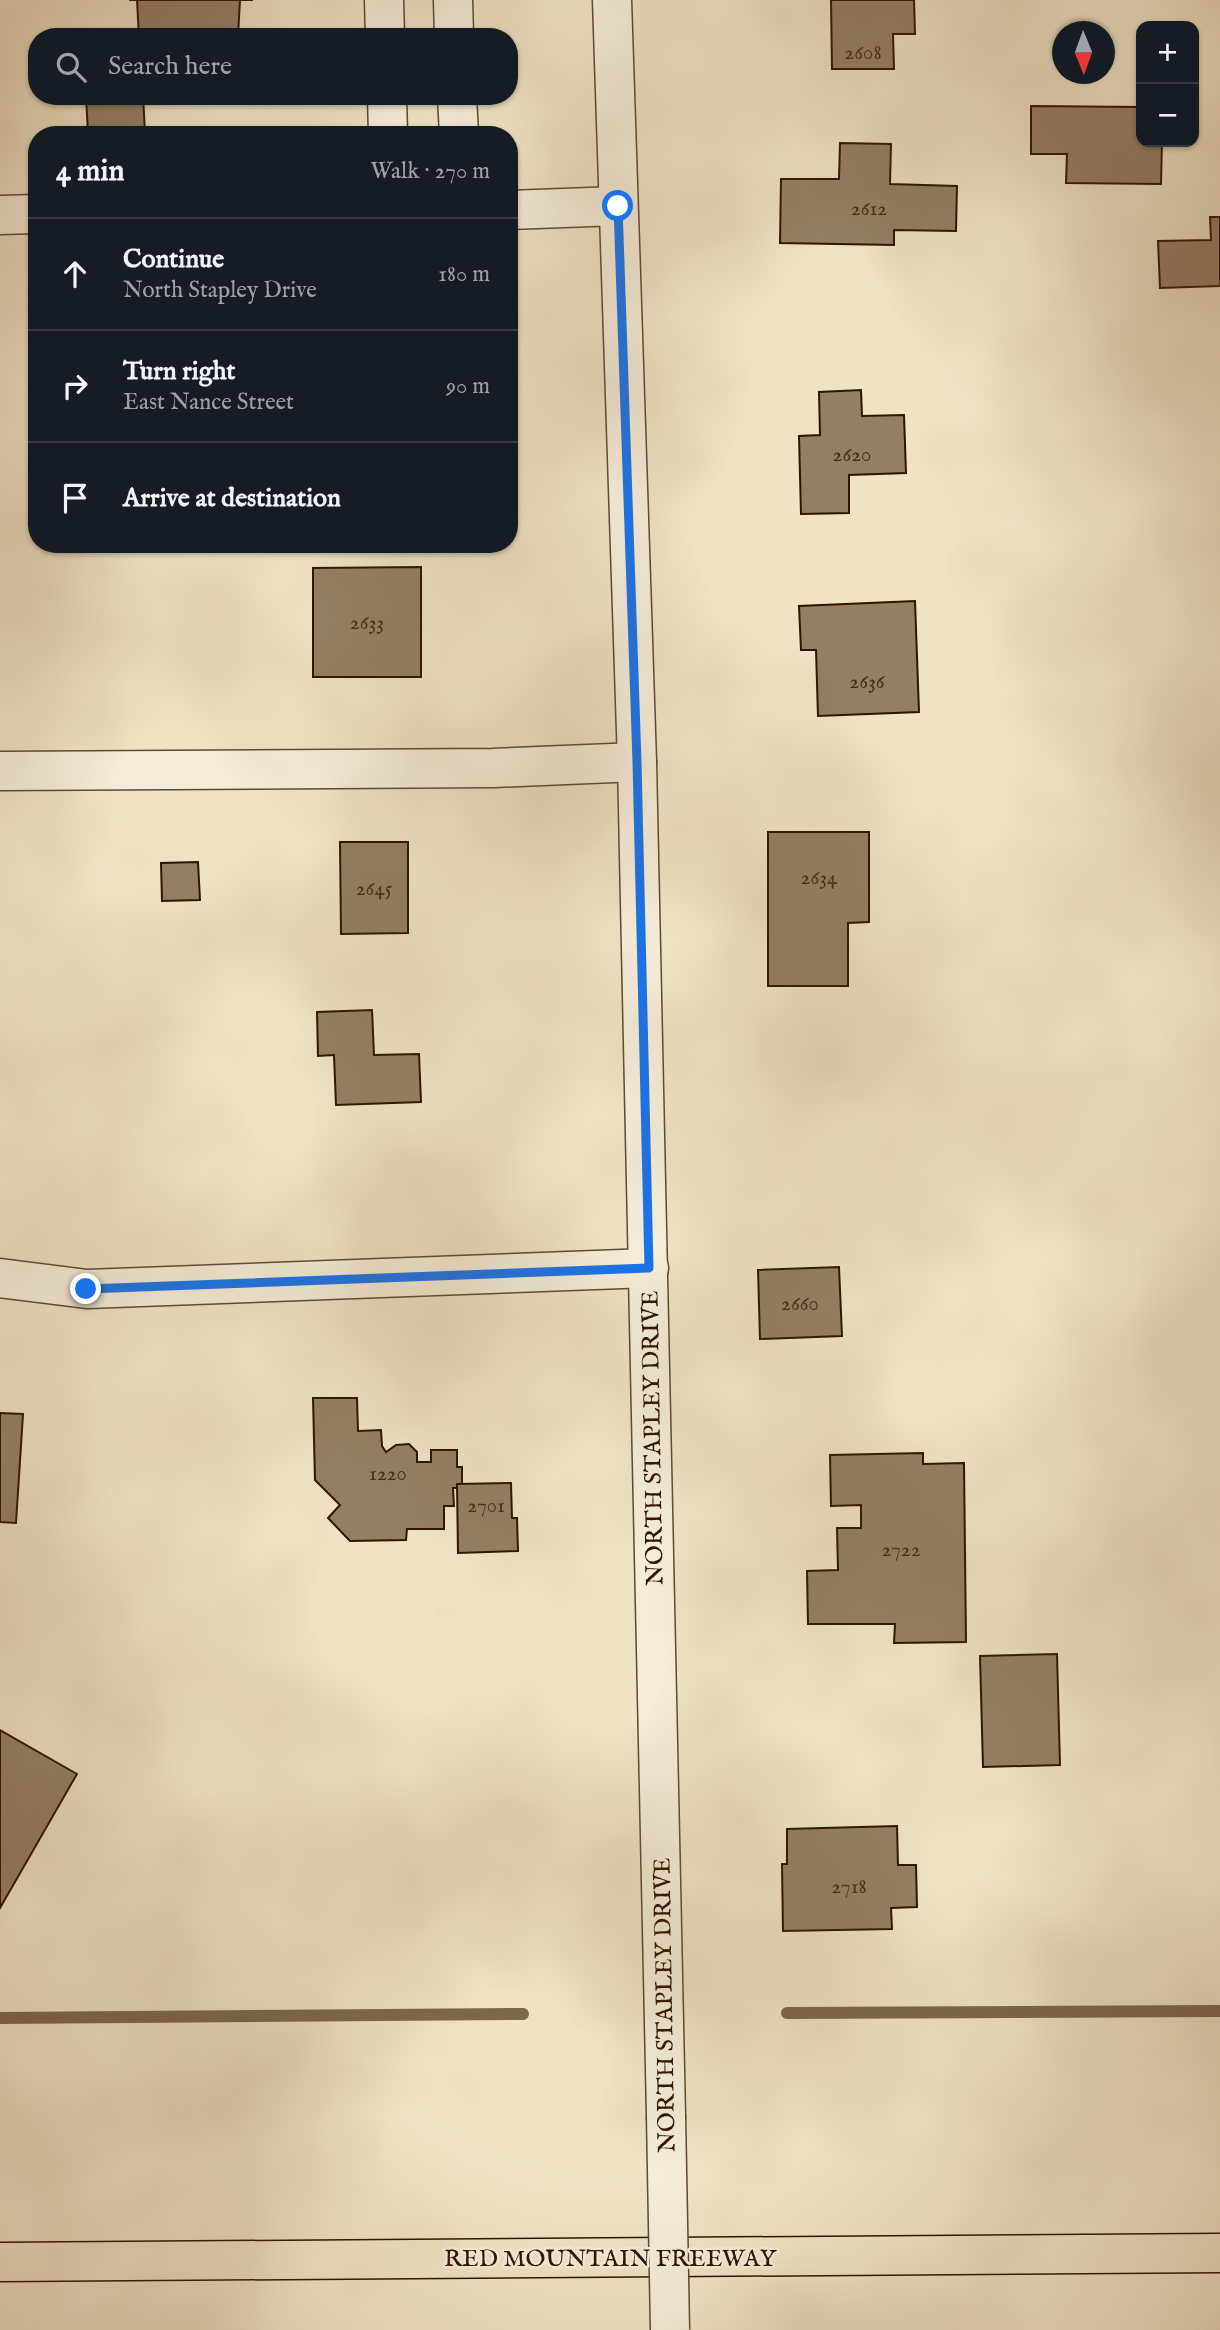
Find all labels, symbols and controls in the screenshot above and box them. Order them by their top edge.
north arrow [1052,21,1115,84]
map controls [1136,21,1199,147]
button: + [1136,21,1199,84]
search box [28,28,518,105]
house number: 2608 [844,40,882,67]
icon: search [52,48,90,86]
text: Search here [108,50,232,83]
button: − [1136,84,1199,147]
text: 4 min [56,153,124,191]
text: Walk · 270 m [370,157,490,186]
route start [602,190,633,221]
house number: 2612 [851,196,887,223]
text: Continue [123,243,224,276]
icon: ahead [56,255,94,293]
text: 180 m [438,260,490,289]
text: North Stapley Drive [123,276,317,305]
text: Turn right [123,355,236,388]
icon: right [56,367,94,405]
text: 90 m [446,372,490,401]
text: East Nance Street [123,388,294,417]
house number: 2620 [833,442,871,469]
icon: arrive [56,479,94,517]
text: Arrive at destination [123,482,341,515]
house number: 2633 [350,610,384,637]
house number: 2636 [849,669,886,696]
house number: 2634 [801,865,838,892]
house number: 2645 [356,876,393,903]
route end [70,1273,101,1304]
street label: NORTH STAPLEY DRIVE [635,1290,672,1586]
house number: 2660 [781,1291,819,1318]
house number: 1220 [369,1461,407,1488]
house number: 2701 [467,1493,505,1520]
house number: 2722 [881,1537,921,1564]
street label: NORTH STAPLEY DRIVE [647,1857,684,2153]
house number: 2718 [831,1874,867,1901]
street label: RED MOUNTAIN FREEWAY [444,2244,778,2275]

